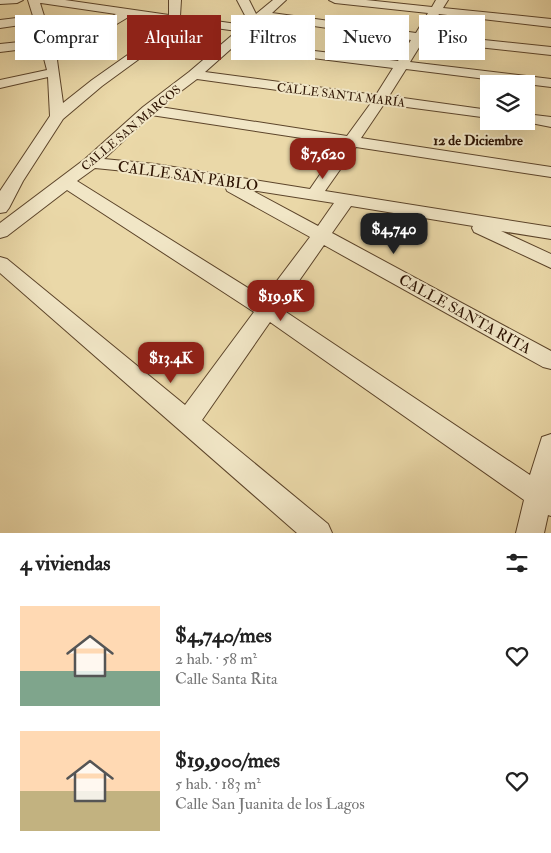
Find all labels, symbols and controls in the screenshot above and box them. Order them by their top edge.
chip: Comprar [15,15,117,60]
chip: Alquilar [127,15,221,60]
chip: Filtros [231,15,315,60]
chip: Nuevo [325,15,409,60]
chip: Piso [419,15,485,60]
map controls [480,75,535,130]
button: layers [480,75,535,130]
street label: CALLE SANTA MARÍA [276,80,406,111]
street label: CALLE SAN MARCOS [78,82,184,174]
district label: 12 de Diciembre [433,132,523,149]
pin: $7,620 [282,138,364,180]
text: $7,620 [301,144,345,164]
street label: CALLE SAN PABLO [117,157,259,196]
pin: $4,740 [353,212,435,255]
text: $4,740 [372,219,416,239]
street label: CALLE SANTA RITA [395,270,534,359]
pin: $19.9K [240,280,322,322]
text: $19.9K [258,286,304,306]
pin: $13.4K [130,342,212,384]
text: $13.4K [149,348,193,368]
icon: filters [503,549,531,577]
text: 4 viviendas [20,550,111,577]
text: $4,740/mes [175,622,272,649]
icon: home [60,626,120,686]
icon: heart [503,642,531,670]
text: 2 hab. · 58 m² [175,649,257,669]
text: Calle Santa Rita [175,669,278,689]
text: $19,900/mes [175,747,280,774]
icon: home [60,751,120,811]
icon: heart [503,767,531,795]
text: 5 hab. · 183 m² [175,774,261,794]
text: Calle San Juanita de los Lagos [175,794,365,814]

